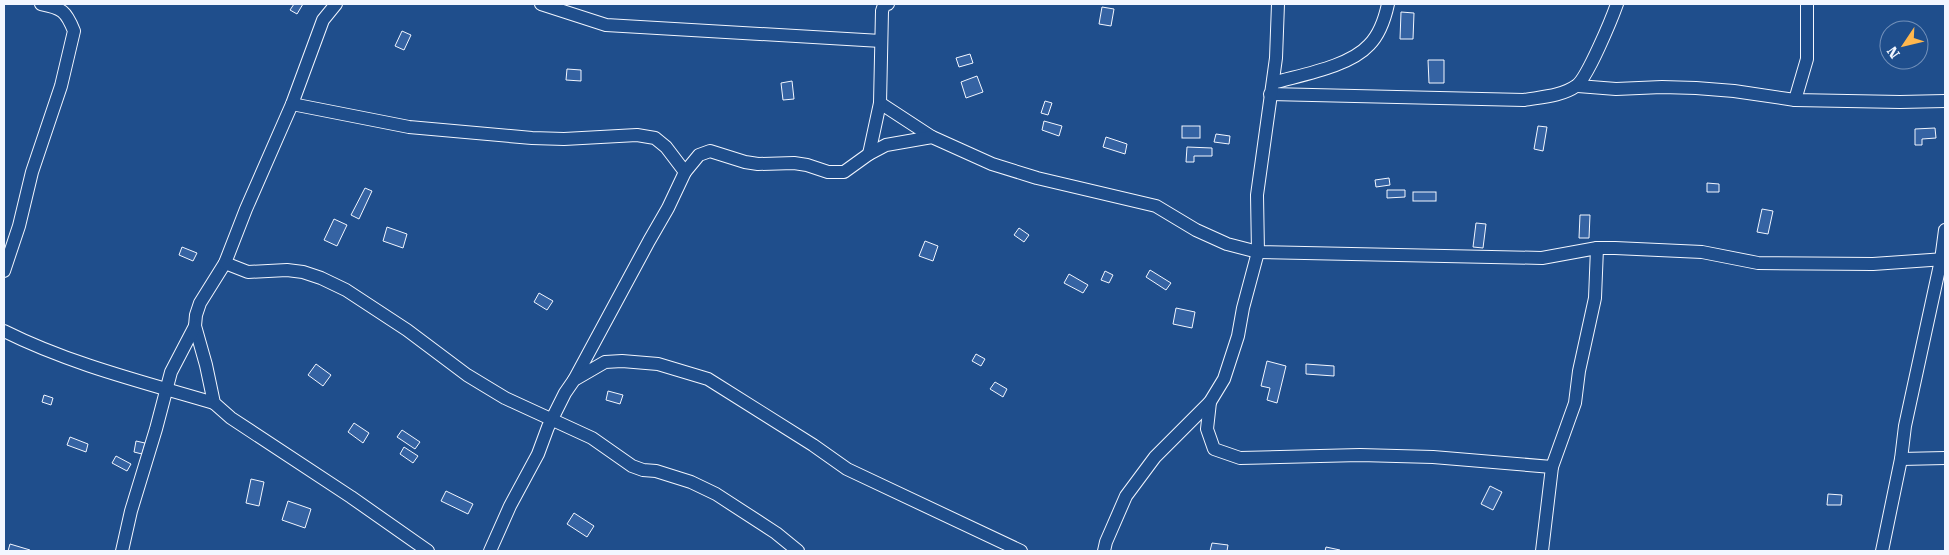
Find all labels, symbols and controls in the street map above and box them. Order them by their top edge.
north arrow [1879,20,1929,70]
text: N [1884,43,1903,61]

